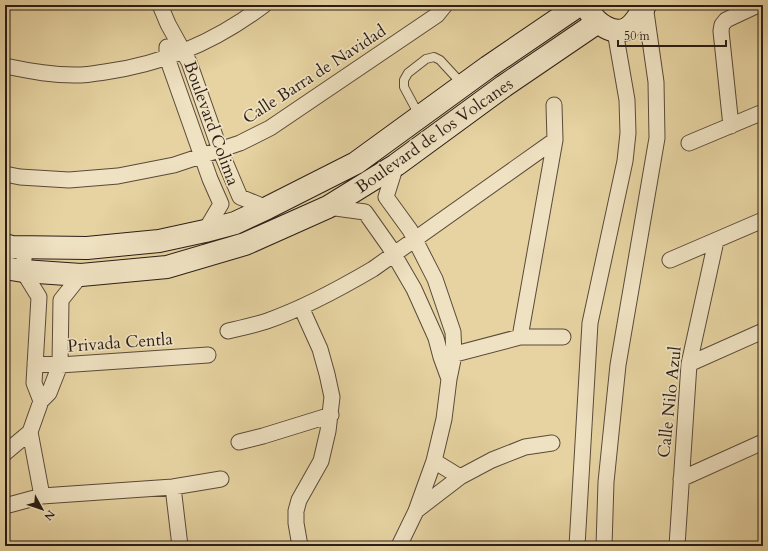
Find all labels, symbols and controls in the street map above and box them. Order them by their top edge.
street label: Calle Barra de Navidad [238,19,390,129]
scale bar [618,22,726,48]
text: 50 m [624,28,651,44]
street label: Boulevard Colima [178,58,245,189]
street label: Boulevard de los Volcanes [351,72,518,199]
street label: Privada Centla [67,327,174,358]
street label: Calle Nilo Azul [652,344,687,459]
north arrow [22,489,62,529]
text: N [40,507,58,524]

